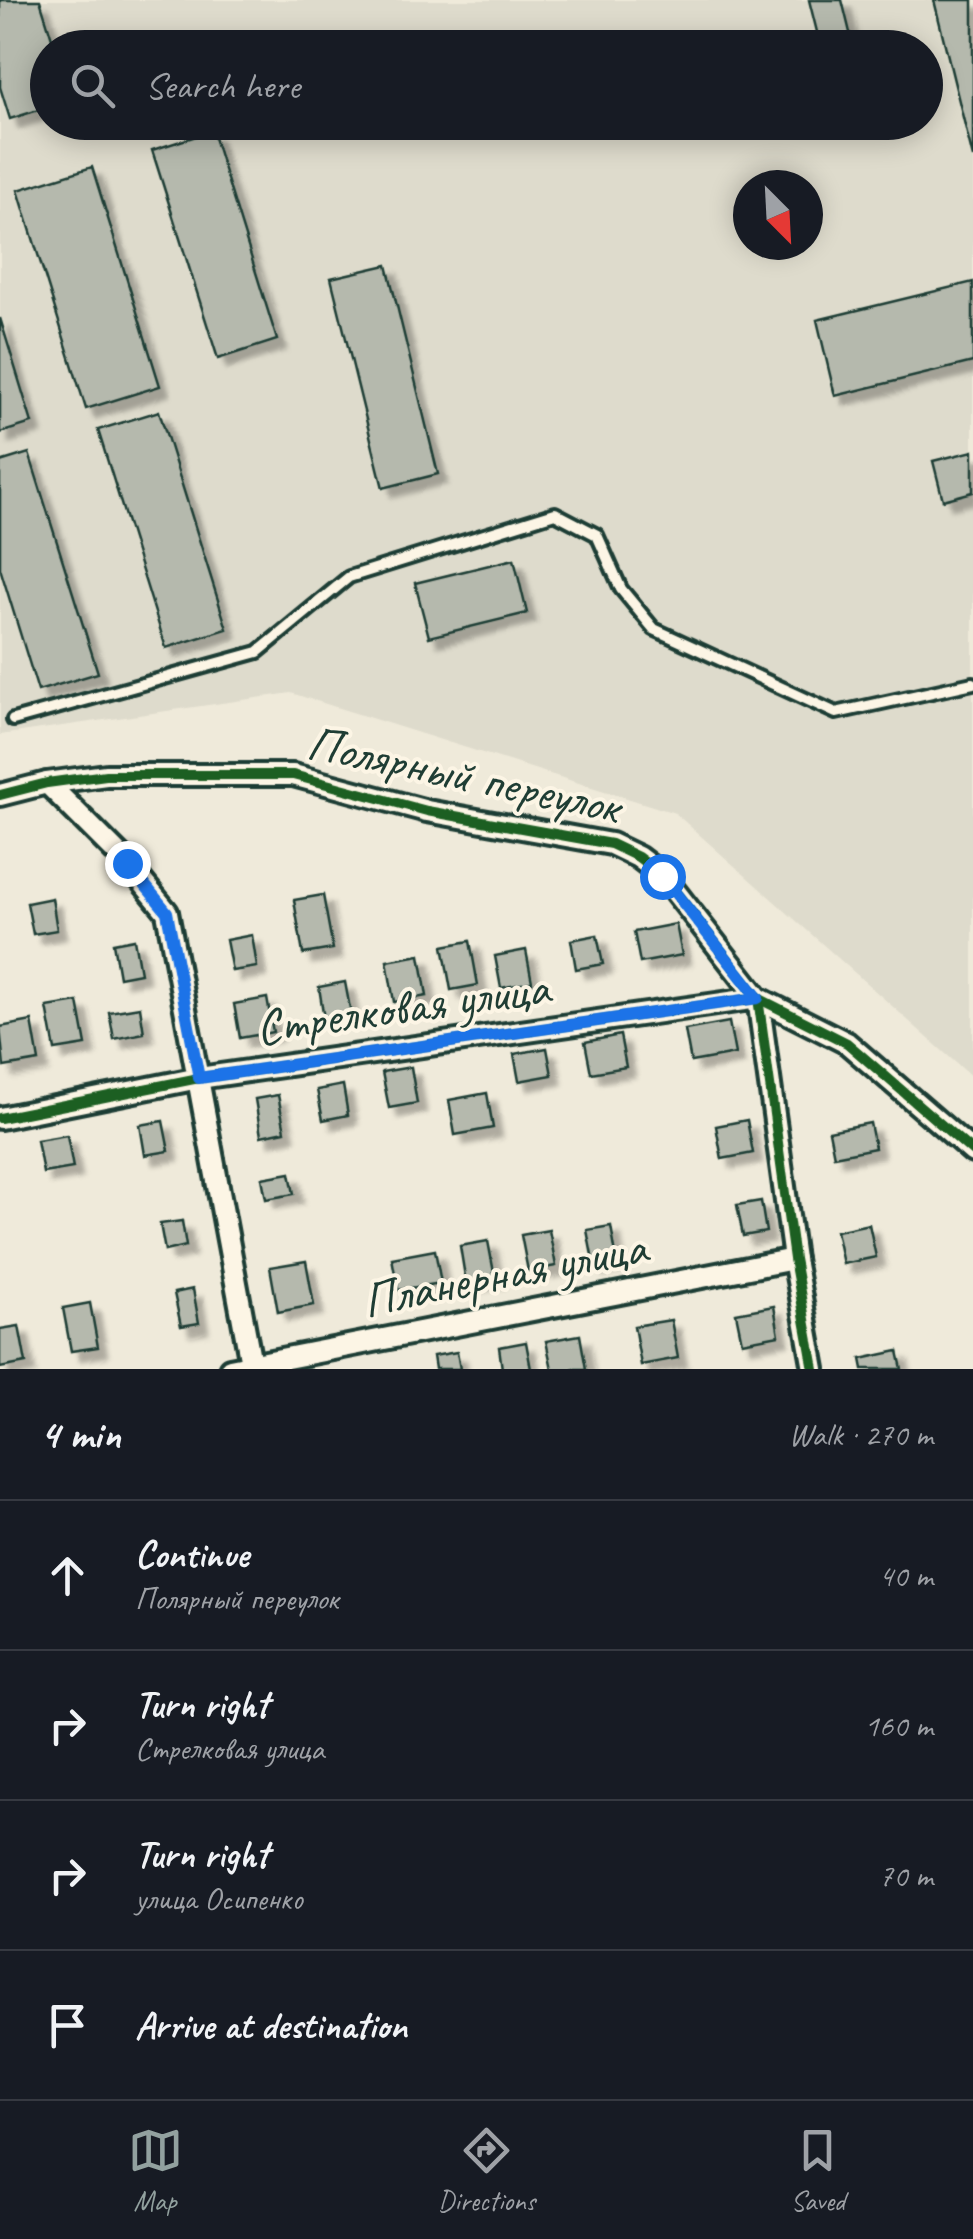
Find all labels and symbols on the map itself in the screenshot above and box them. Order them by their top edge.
north arrow [733,170,823,260]
street label: Полярный переулок [302,711,630,839]
route end [105,841,151,887]
route start [640,854,686,900]
street label: Стрелковая улица [251,955,556,1059]
street label: Планерная улица [357,1214,655,1332]

